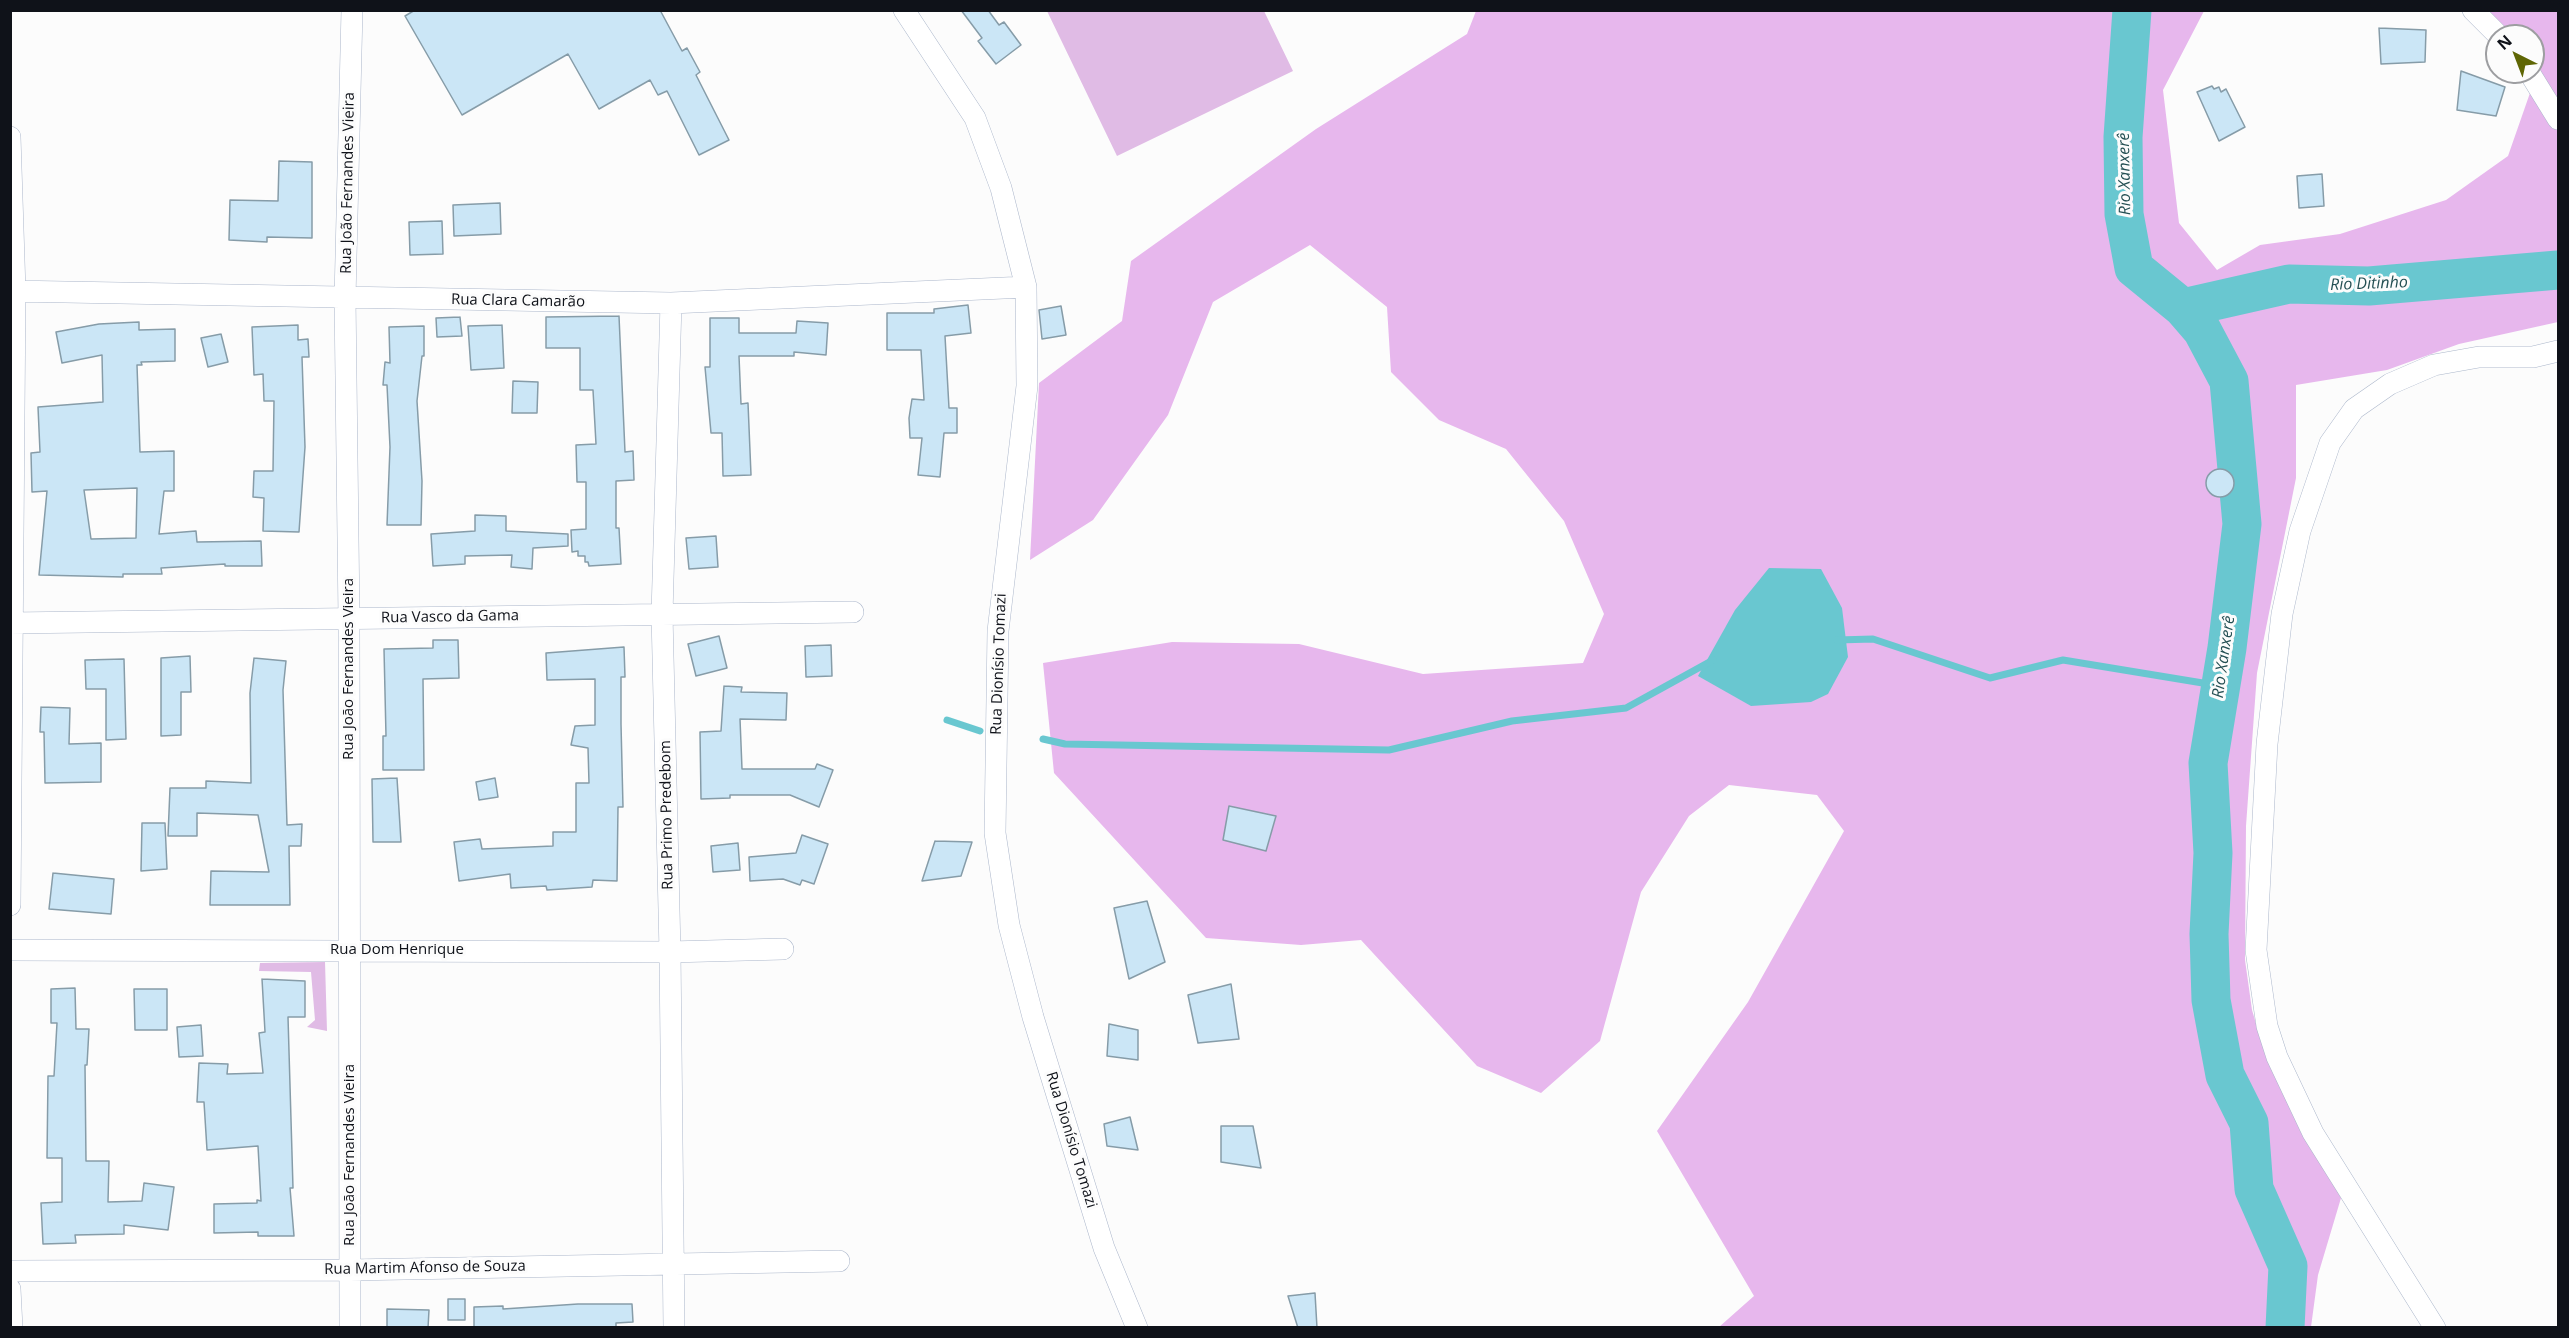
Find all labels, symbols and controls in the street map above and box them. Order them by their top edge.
north arrow [2485,24,2545,84]
text: N [2492,30,2516,55]
street label: Rua João Fernandes Vieira [337,92,359,274]
water label: Rio Xanxerê [2115,132,2135,216]
water label: Rio Ditinho [2330,273,2408,295]
street label: Rua Clara Camarão [451,291,585,311]
street label: Rua João Fernandes Vieira [340,578,358,760]
street label: Rua Dionísio Tomazi [988,593,1010,735]
street label: Rua Vasco da Gama [381,607,519,627]
water label: Rio Xanxerê [2209,615,2239,699]
street label: Rua Primo Predebom [657,740,677,890]
street label: Rua Dom Henrique [330,941,464,959]
street label: Rua João Fernandes Vieira [341,1064,359,1246]
street label: Rua Dionísio Tomazi [1042,1070,1100,1210]
street label: Rua Martim Afonso de Souza [324,1257,526,1279]

